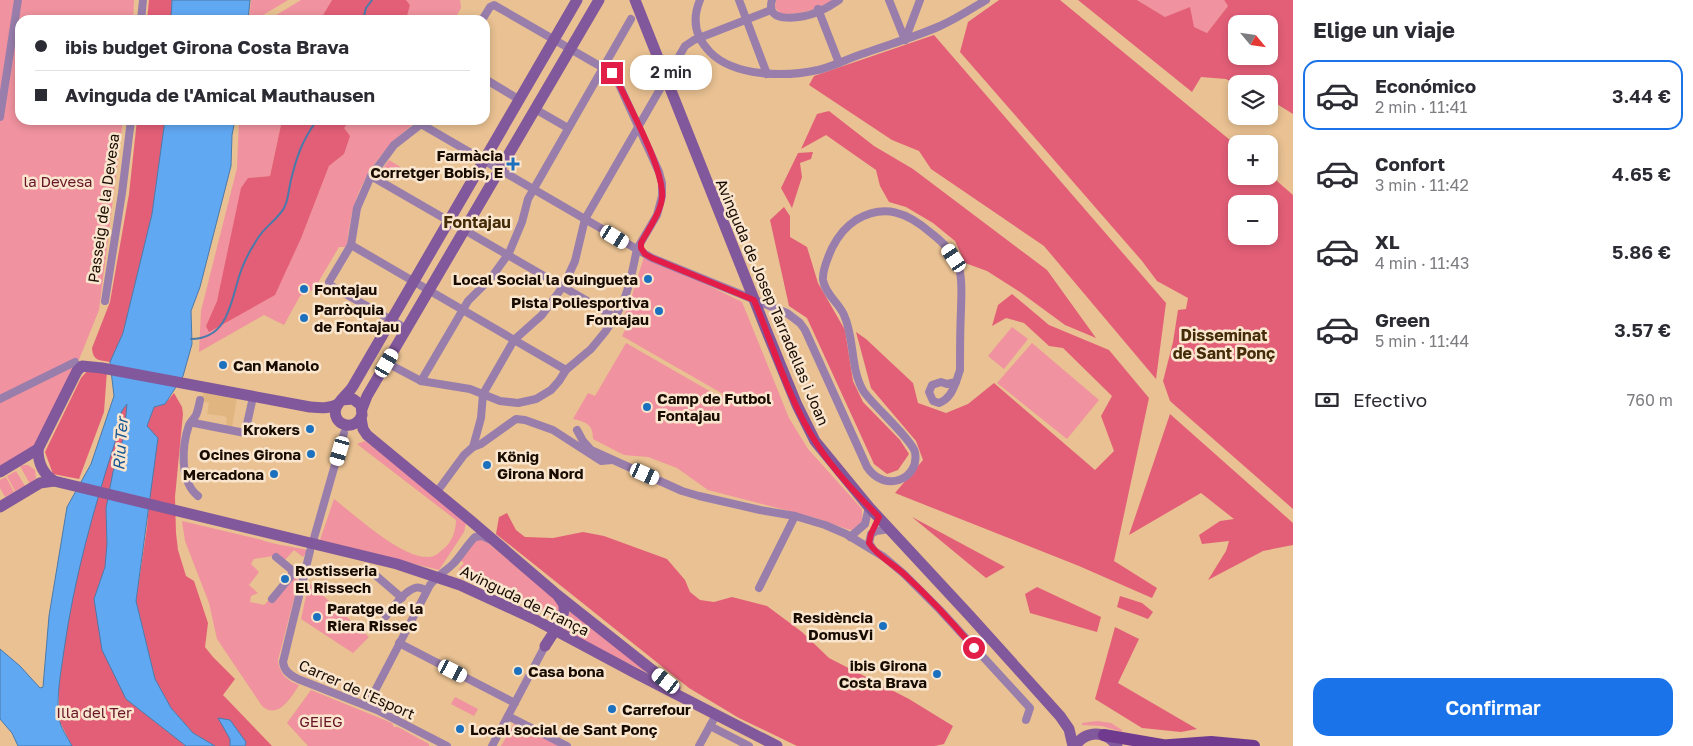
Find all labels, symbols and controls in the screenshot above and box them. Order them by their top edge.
north arrow [1228,15,1278,65]
map controls [1228,15,1278,245]
text: Elige un viaje [1313,16,1455,43]
text: ibis budget Girona Costa Brava [65,35,349,58]
callout: 2 min [630,56,712,90]
route end [601,62,623,84]
text: 2 min [650,62,692,82]
icon: car [1315,73,1360,118]
text: Económico [1375,74,1476,97]
button: layers [1228,75,1278,125]
text: Avinguda de l'Amical Mauthausen [65,83,375,106]
text: 3.44 € [1612,84,1671,107]
text: 2 min · 11:41 [1375,97,1467,117]
street label: Passeig de la Devesa [84,132,122,284]
button: + [1228,135,1278,185]
place label: Farmàcia Corretger Bobis, E [370,146,503,181]
icon: car [1315,151,1360,196]
text: Confort [1375,152,1445,175]
marker: Farmàcia Corretger Bobis, E [507,158,519,170]
text: 4.65 € [1612,162,1671,185]
park label: la Devesa [23,172,93,190]
text: 3 min · 11:42 [1375,175,1469,195]
street label: Avinguda de Josep Tarradellas i Joan [713,176,833,428]
button: − [1228,195,1278,245]
district label: Fontajau [443,212,511,232]
car [598,223,631,251]
icon: car [1315,229,1360,274]
text: XL [1375,230,1400,253]
text: 5.86 € [1612,240,1671,263]
car [939,241,968,275]
text: 4 min · 11:43 [1375,253,1469,273]
place label: Local Social la Guingueta [453,270,638,288]
marker: Local Social la Guingueta [642,273,654,285]
place label: Fontajau [314,280,377,298]
marker: Fontajau [298,283,310,295]
place label: Pista Poliesportiva Fontajau [511,293,649,328]
place label: Parròquia de Fontajau [314,300,399,335]
marker: Pista Poliesportiva Fontajau [653,305,665,317]
icon: car [1315,307,1360,352]
text: Green [1375,308,1430,331]
marker: Parròquia de Fontajau [298,312,310,324]
text: 3.57 € [1614,318,1671,341]
district label: Disseminat de Sant Ponç [1173,325,1275,363]
text: 5 min · 11:44 [1375,331,1469,351]
car [373,346,400,380]
place label: Can Manolo [233,356,319,374]
marker: Can Manolo [217,359,229,371]
icon: cash [1313,386,1341,414]
text: Efectivo [1353,388,1427,411]
place label: Camp de Futbol Fontajau [657,389,771,424]
text: 760 m [1627,390,1673,410]
marker: Camp de Futbol Fontajau [641,401,653,413]
water label: Riu Ter [108,414,132,471]
place label: Krokers [243,420,300,438]
marker: Krokers [304,423,316,435]
car [328,435,351,467]
place label: Ocines Girona [199,445,301,463]
place label: König Girona Nord [497,447,584,482]
marker: Ocines Girona [305,448,317,460]
marker: König Girona Nord [481,459,493,471]
car [628,461,661,487]
place label: Mercadona [183,465,264,483]
marker: Mercadona [268,468,280,480]
place label: Rostisseria El Rissech [295,561,377,596]
street label: Avinguda de França [458,561,592,639]
marker: Rostisseria El Rissech [279,573,291,585]
place label: Paratge de la Riera Rissec [327,599,424,634]
place label: Residència DomusVi [793,608,873,643]
marker: Paratge de la Riera Rissec [311,611,323,623]
marker: Residència DomusVi [877,620,889,632]
route start [963,637,985,659]
street label: Carrer de l'Esport [296,655,418,723]
place label: ibis Girona Costa Brava [839,656,927,691]
car [436,658,469,684]
place label: Casa bona [528,662,605,680]
marker: Casa bona [512,665,524,677]
car [649,666,682,696]
marker: ibis Girona Costa Brava [931,668,943,680]
button: Confirmar [1313,678,1673,736]
place label: Carrefour [622,700,691,718]
park label: Illa del Ter [56,703,132,721]
marker: Carrefour [606,703,618,715]
park label: GEiEG [299,712,343,730]
place label: Local social de Sant Ponç [470,720,658,738]
marker: Local social de Sant Ponç [454,723,466,735]

